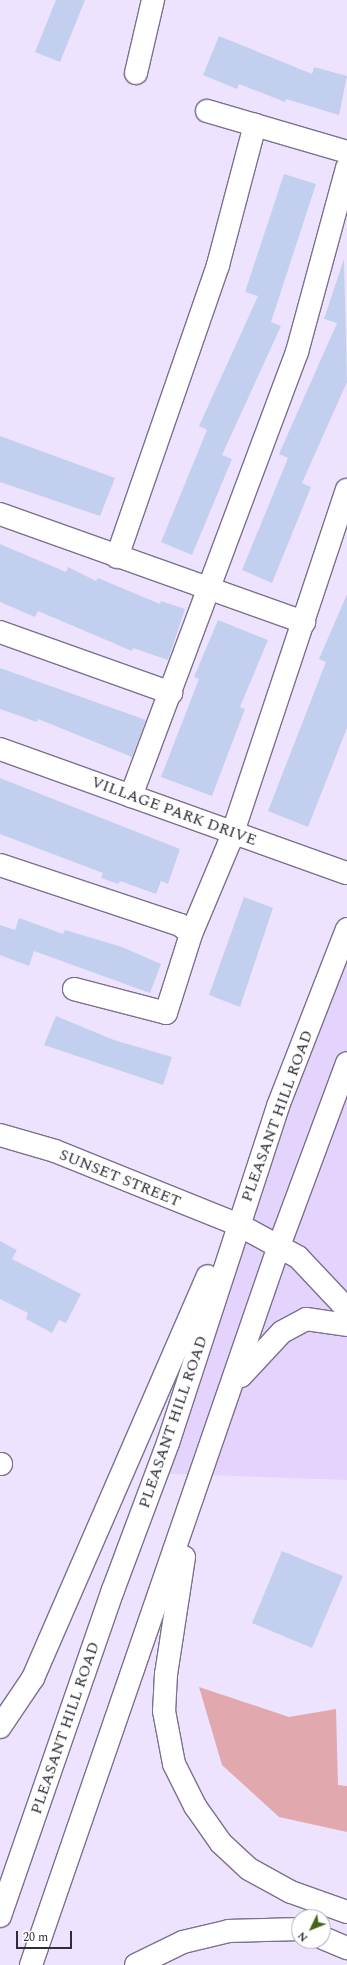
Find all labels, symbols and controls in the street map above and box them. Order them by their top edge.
street label: VILLAGE PARK DRIVE [89,772,259,850]
street label: PLEASANT HILL ROAD [237,1028,317,1204]
street label: SUNSET STREET [56,1145,184,1211]
street label: PLEASANT HILL ROAD [134,1333,212,1511]
street label: PLEASANT HILL ROAD [26,1639,104,1817]
north arrow [291,1909,331,1949]
scale bar [18,1923,74,1949]
text: 20 m [23,1928,48,1947]
text: N [293,1928,312,1946]

